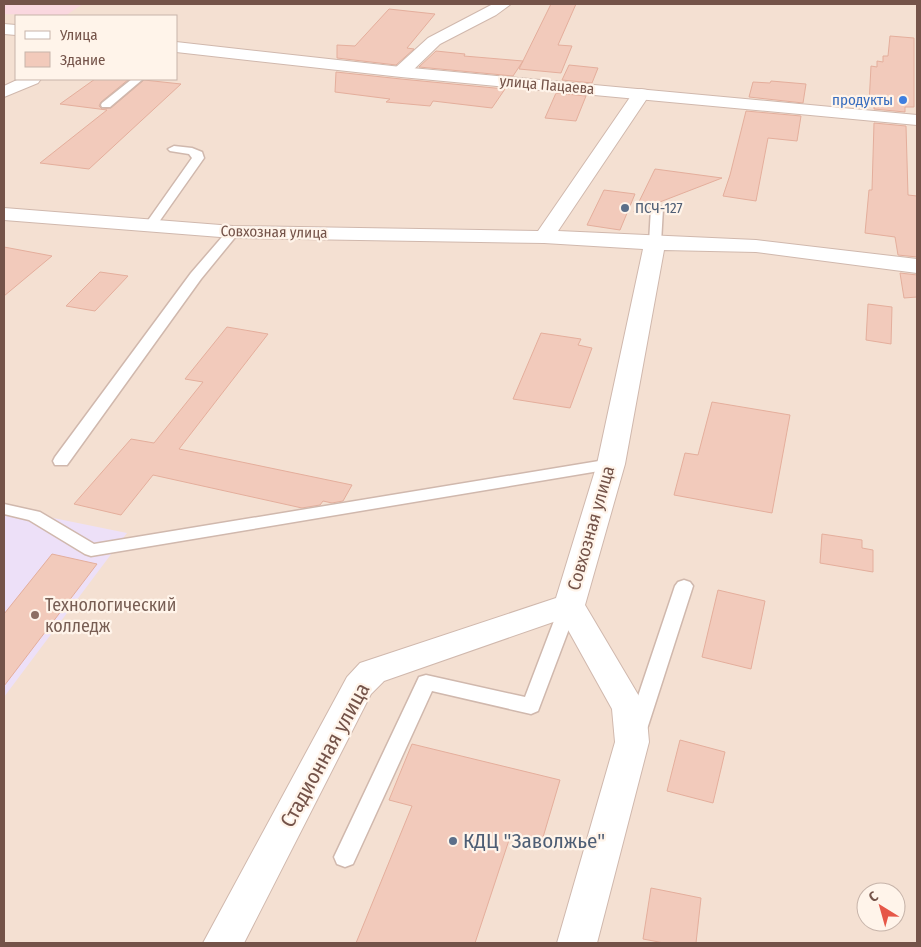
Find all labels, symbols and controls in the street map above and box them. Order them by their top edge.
legend [15,15,178,80]
text: Улица [59,26,98,44]
text: Здание [60,51,106,69]
street label: улица Пацаева [499,72,595,98]
place label: продукты [832,91,893,109]
marker: продукты [897,94,909,106]
place label: ПСЧ-127 [635,199,683,217]
marker: ПСЧ-127 [619,202,631,214]
street label: Совхозная улица [220,222,328,242]
street label: Совхозная улица [563,463,619,593]
place label: Технологический колледж [45,594,176,637]
marker: Технологический колледж [29,609,41,621]
street label: Стадионная улица [275,678,375,832]
place label: КДЦ "Заволжье" [463,828,605,854]
marker: КДЦ "Заволжье" [447,835,459,847]
north arrow [856,882,906,932]
text: С [865,888,882,906]

